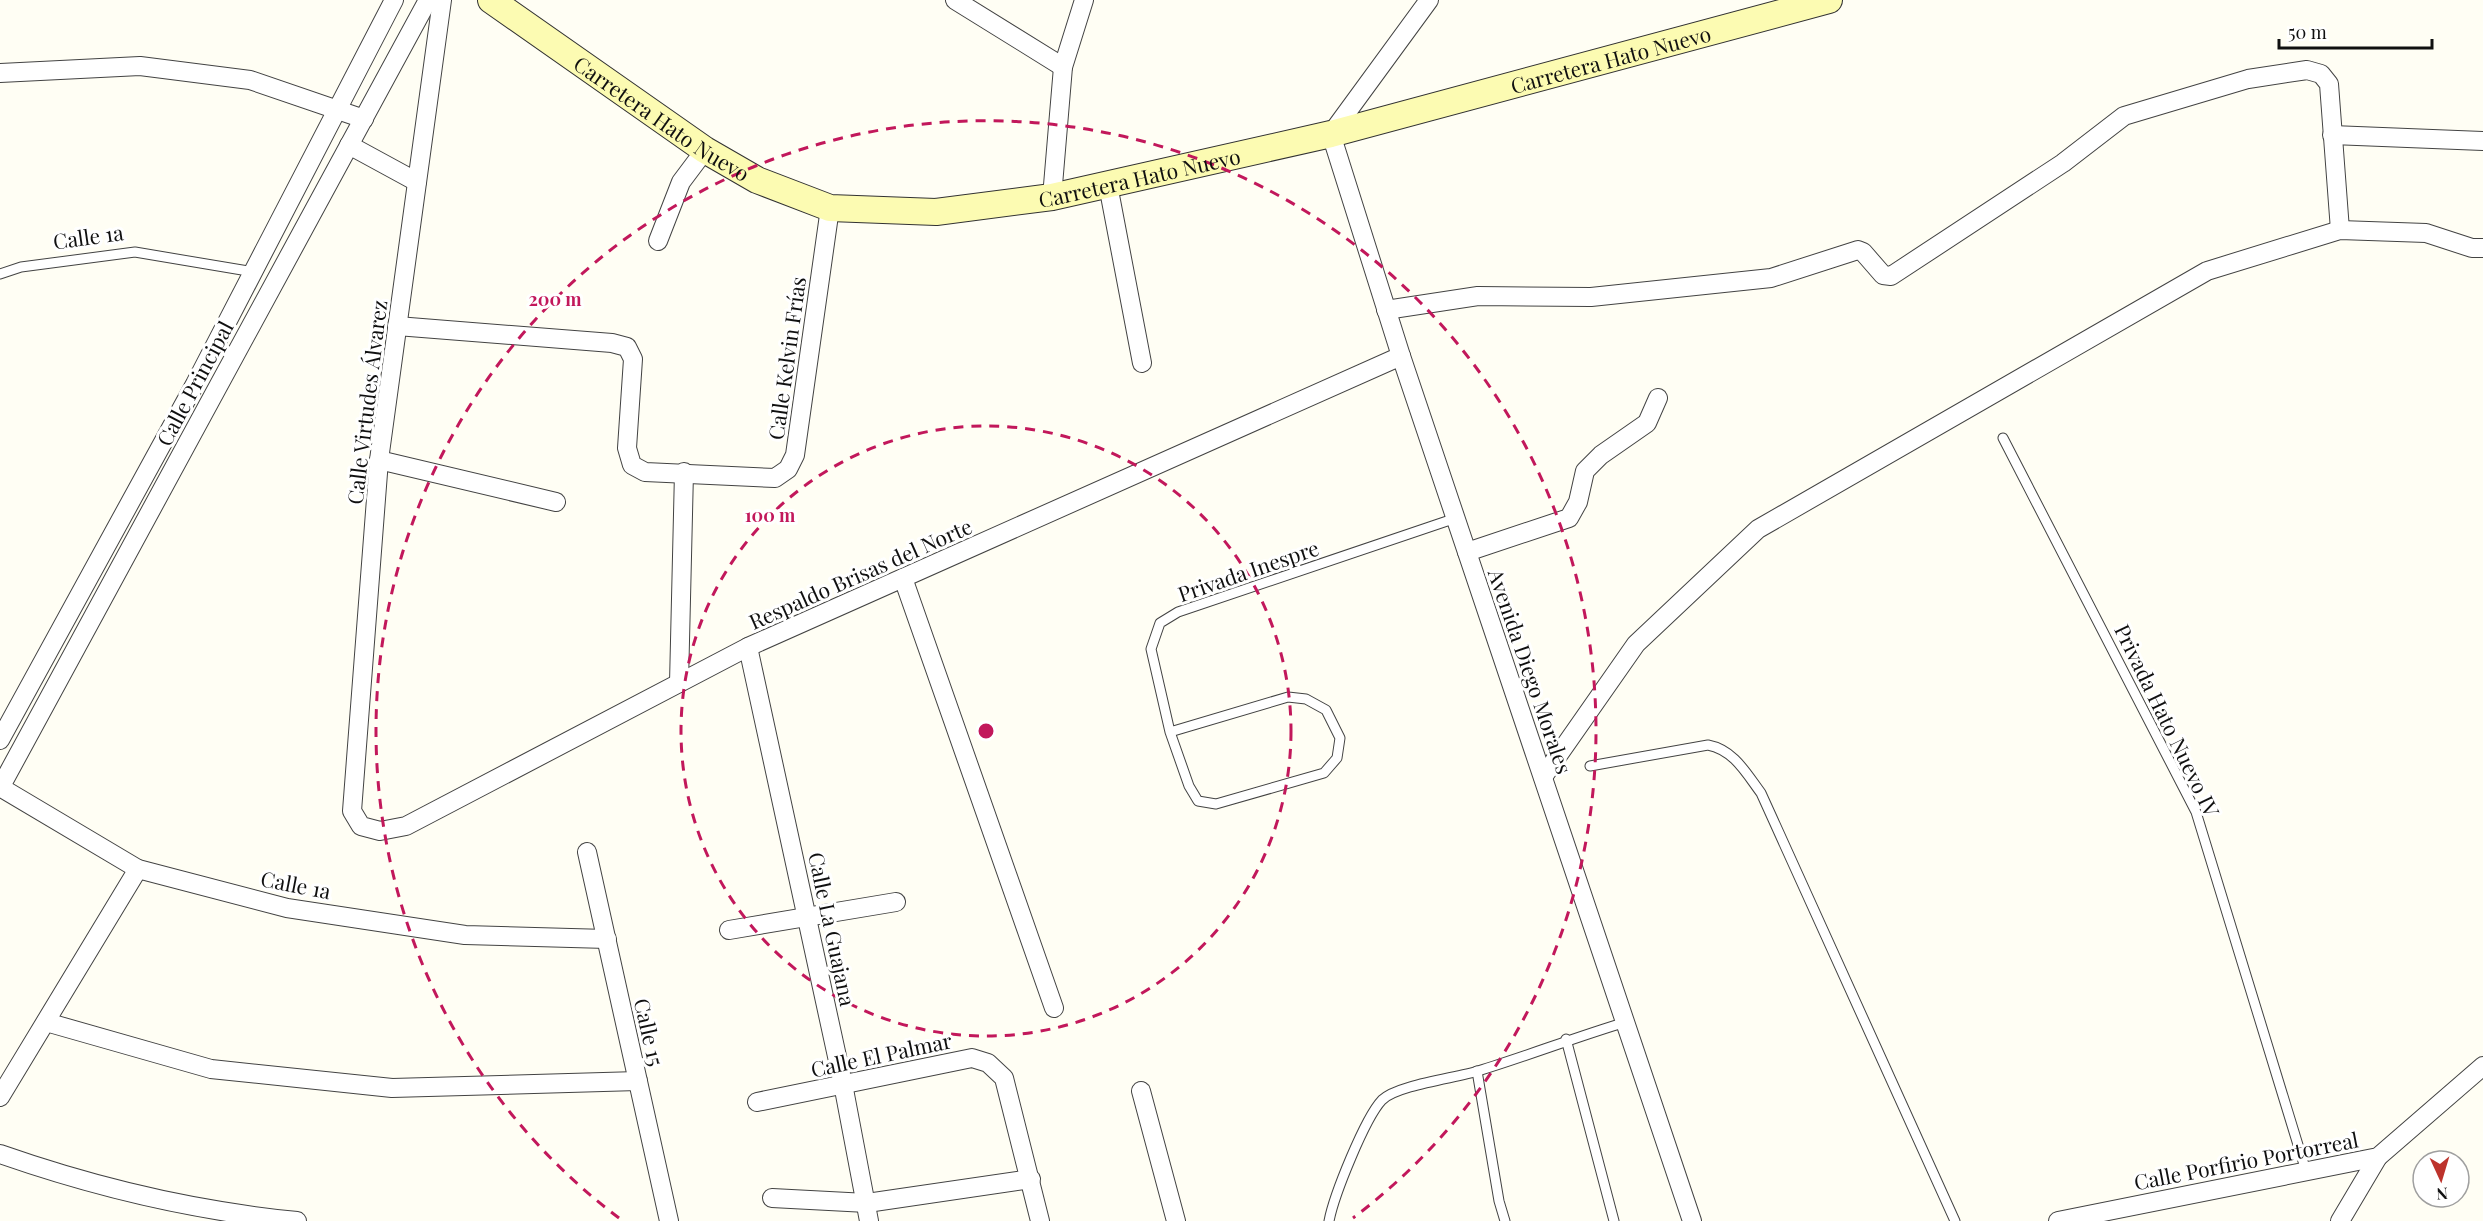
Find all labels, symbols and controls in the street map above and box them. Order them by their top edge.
scale bar [2279,12,2432,50]
street label: Carretera Hato Nuevo [1507,19,1714,99]
text: 50 m [2288,20,2327,44]
street label: Carretera Hato Nuevo [569,49,755,187]
street label: Carretera Hato Nuevo [1037,141,1243,213]
street label: Calle 1a [51,217,126,255]
street label: Calle Kelvin Frías [761,275,811,441]
text: 200 m [528,287,582,311]
street label: Calle Virtudes Álvarez [340,298,392,506]
street label: Calle Principal [149,316,239,450]
text: 100 m [745,503,796,527]
street label: Respaldo Brisas del Norte [744,511,976,635]
street label: Privada Inespre [1174,533,1322,607]
street label: Avenida Diego Morales [1482,564,1579,777]
street label: Privada Hato Nuevo IV [2109,619,2227,822]
centre of rings [976,721,996,741]
street label: Calle La Guajana [803,849,863,1009]
street label: Calle 1a [259,864,334,905]
street label: Calle 15 [629,995,671,1069]
street label: Calle El Palmar [808,1025,955,1083]
street label: Calle Porfirio Portorreal [2131,1125,2361,1195]
north arrow [2411,1149,2471,1209]
text: N [2435,1184,2449,1205]

